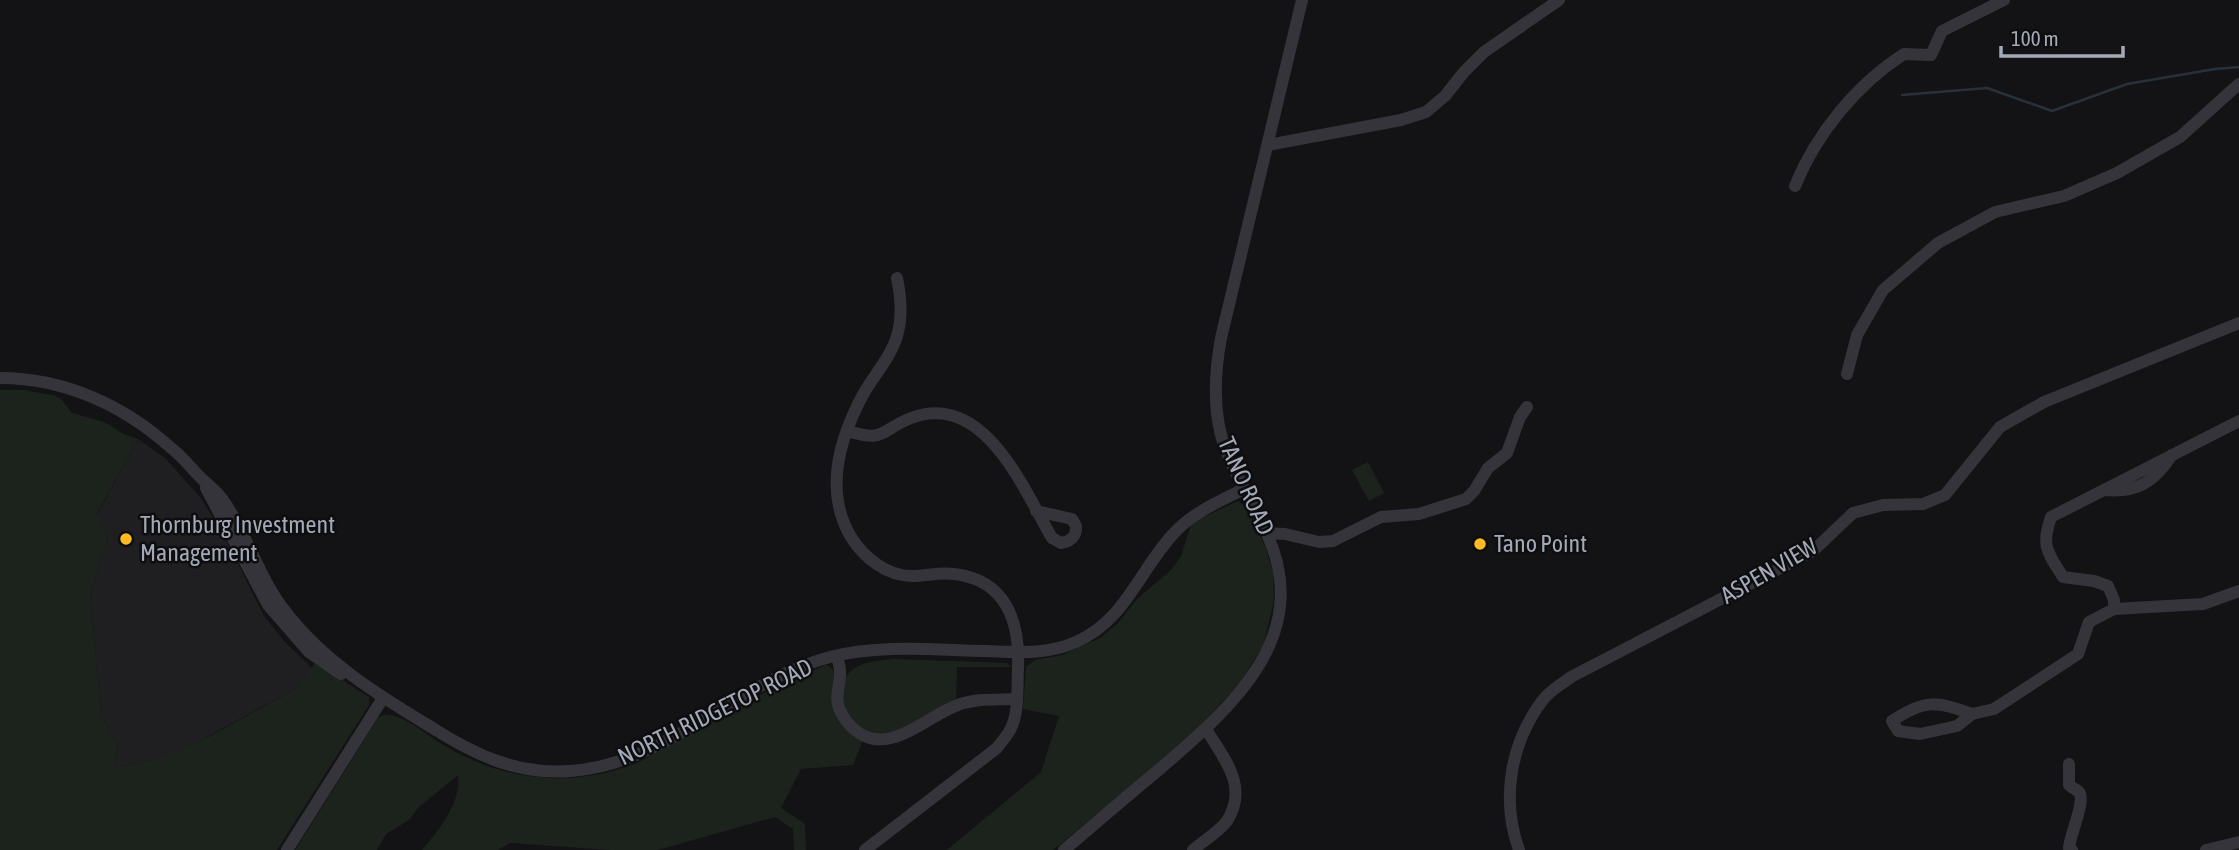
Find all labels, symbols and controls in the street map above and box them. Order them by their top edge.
scale bar [2001,14,2124,58]
text: 100 m [2011,26,2059,50]
street label: TANO ROAD [1213,433,1280,539]
place label: Thornburg Investment Management [140,511,335,566]
place label: Tano Point [1494,530,1587,557]
marker: Thornburg Investment Management [118,531,134,547]
street label: ASPEN VIEW [1716,532,1822,609]
marker: Tano Point [1472,536,1488,552]
street label: NORTH RIDGETOP ROAD [613,653,816,770]

